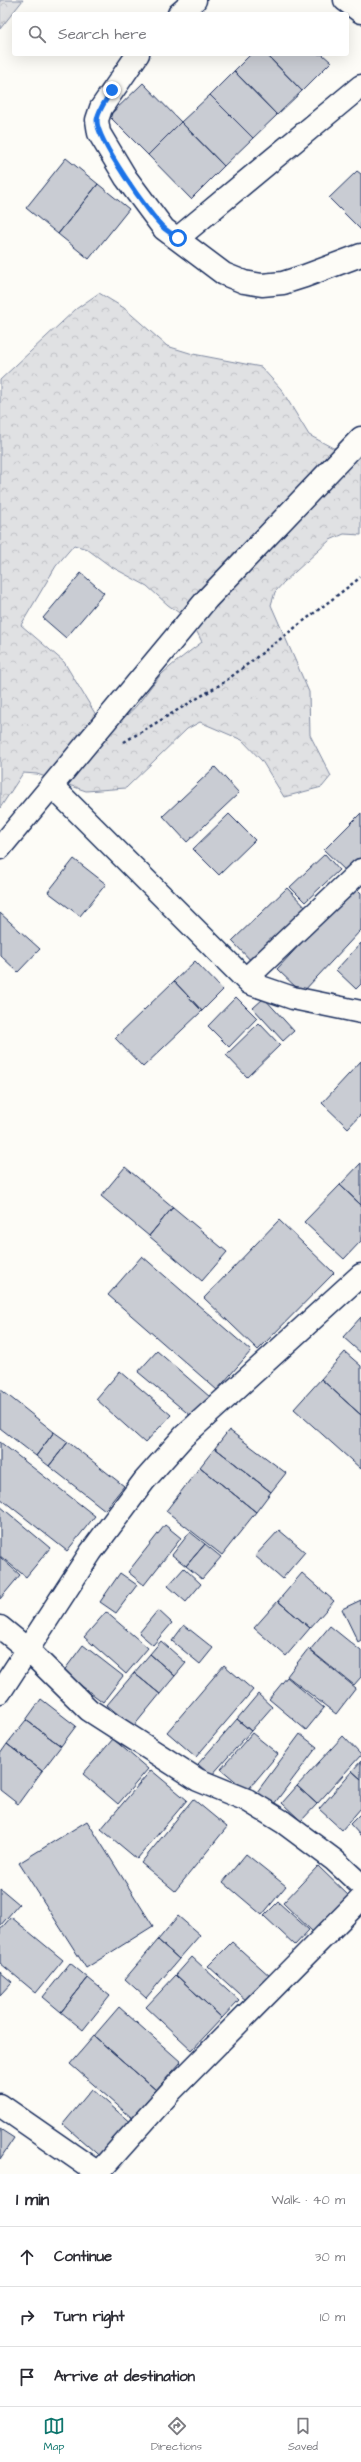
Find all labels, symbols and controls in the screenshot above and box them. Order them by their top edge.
search box [12,12,349,56]
icon: search [26,23,48,45]
text: Search here [58,24,147,45]
route end [103,81,121,99]
route start [169,229,187,247]
text: 1 min [16,2188,49,2212]
text: Walk · 40 m [272,2191,345,2209]
icon: ahead [16,2246,38,2268]
text: Continue [54,2246,112,2267]
text: 30 m [315,2248,345,2266]
icon: right [16,2306,38,2328]
text: Turn right [54,2306,125,2327]
text: 10 m [320,2308,345,2326]
icon: arrive [16,2366,38,2388]
text: Arrive at destination [54,2366,195,2387]
tab: Map [43,2415,65,2454]
tab: Directions [151,2415,202,2454]
tab: Saved [288,2415,318,2454]

